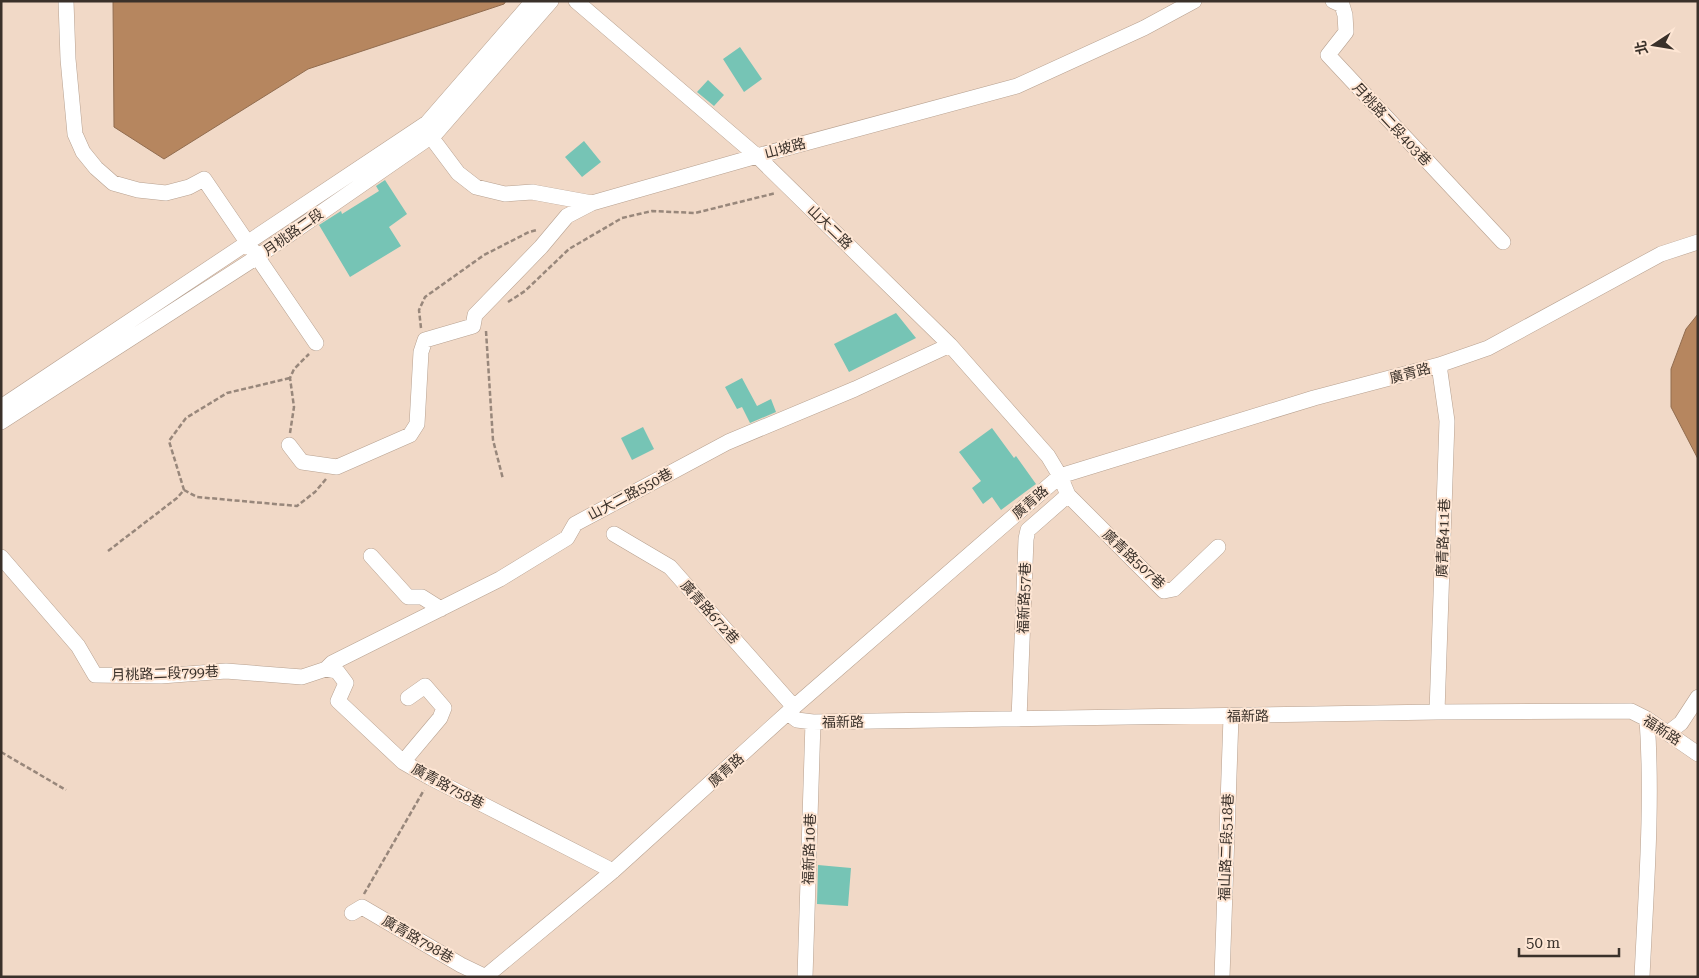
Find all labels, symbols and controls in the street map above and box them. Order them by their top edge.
north arrow [1629,20,1679,70]
text: 北 [1632,39,1651,56]
street label: 月桃路二段403巷 [1349,79,1435,169]
street label: 山坡路 [763,135,807,161]
street label: 山大二路 [804,202,856,252]
street label: 月桃路二段 [260,205,326,259]
street label: 廣青路 [1388,360,1432,386]
street label: 山大二路550巷 [585,465,675,523]
street label: 廣青路 [1009,482,1051,522]
street label: 廣青路411巷 [1434,498,1452,578]
street label: 廣青路507巷 [1099,526,1169,592]
street label: 福新路57巷 [1015,562,1033,634]
street label: 廣青路672巷 [677,577,743,647]
street label: 月桃路二段799巷 [111,663,219,683]
street label: 福新路 [1227,708,1269,724]
street label: 福新路 [1640,712,1684,748]
street label: 福新路 [822,714,864,730]
street label: 廣青路 [705,750,747,790]
street label: 廣青路758巷 [409,760,487,812]
street label: 福山路二段518巷 [1216,793,1236,901]
street label: 福新路10巷 [800,813,818,885]
street label: 廣青路798巷 [380,912,456,966]
scale bar [1519,926,1619,958]
text: 50 m [1526,934,1561,952]

